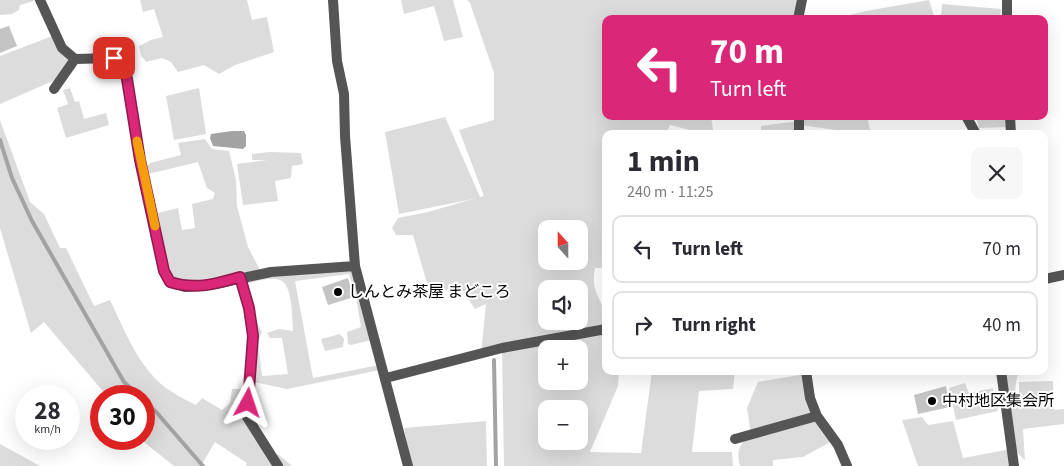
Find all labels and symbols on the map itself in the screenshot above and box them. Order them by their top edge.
pin [93,37,135,79]
north arrow [538,220,588,270]
place label: しんとみ茶屋 まどころ [348,281,511,303]
marker: しんとみ茶屋 まどころ [332,286,344,298]
position arrow [221,376,273,428]
speed limit sign: 30 [90,385,155,450]
place label: 中村地区集会所 [942,390,1054,412]
marker: 中村地区集会所 [926,395,938,407]

